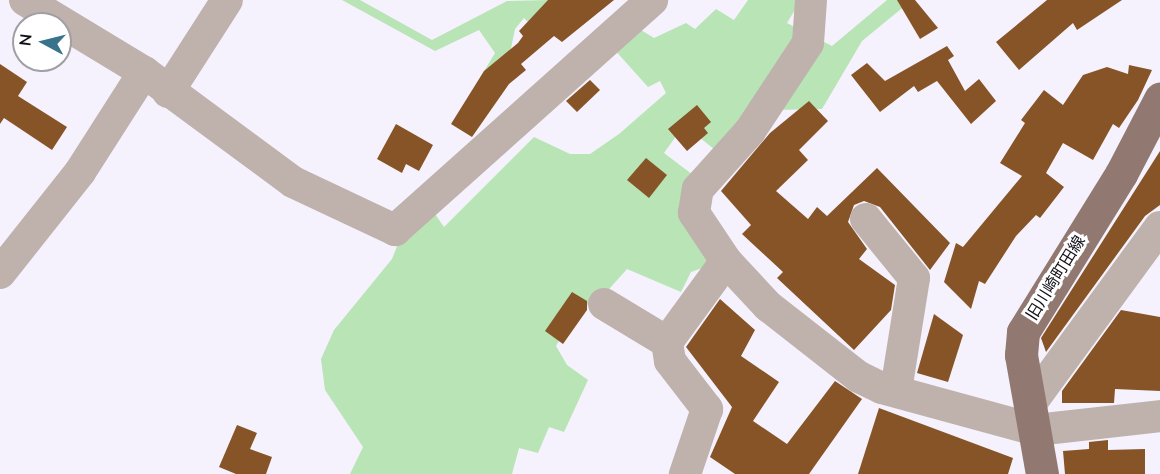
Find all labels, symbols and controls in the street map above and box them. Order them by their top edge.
north arrow [12,12,72,72]
text: N [14,33,38,47]
street label: 旧川崎町田線 [1022,232,1090,324]

